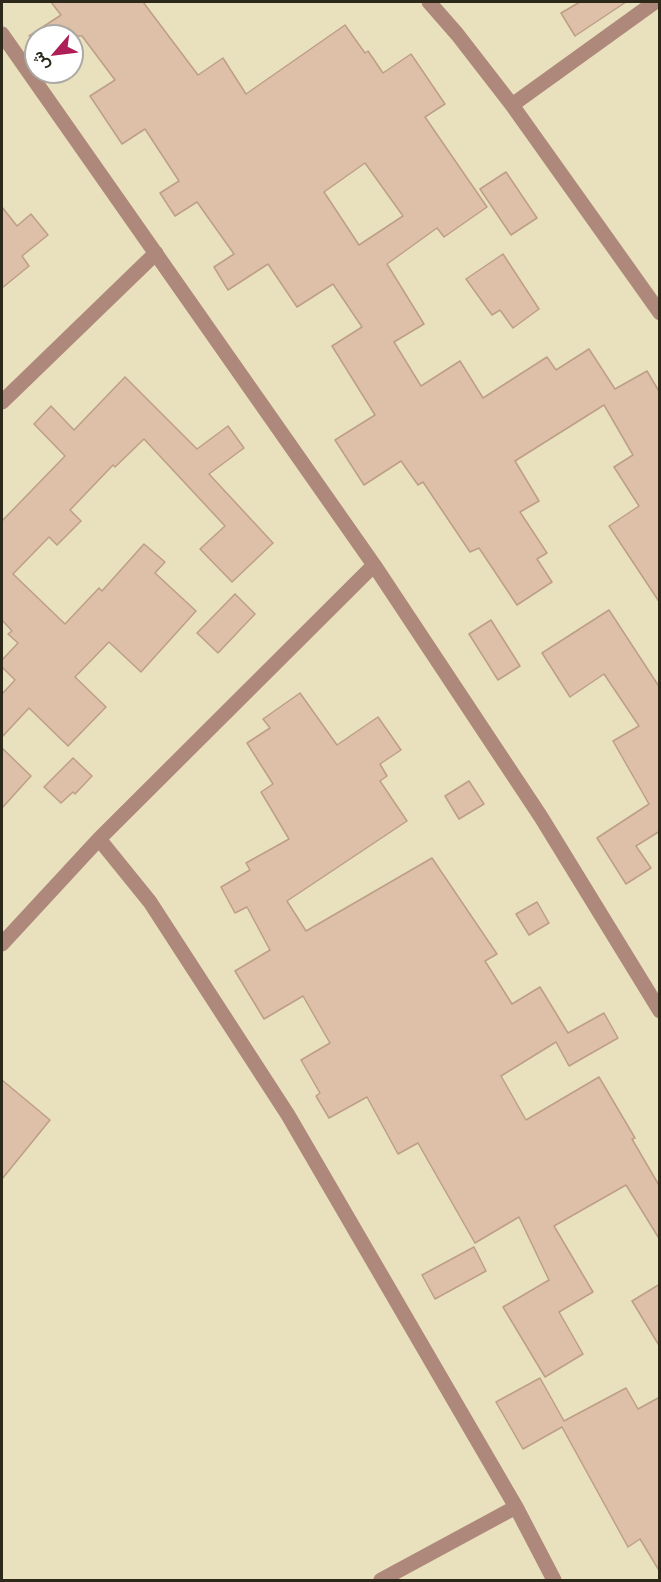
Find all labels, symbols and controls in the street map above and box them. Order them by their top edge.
north arrow [24,24,84,84]
text: ش [27,48,53,75]

